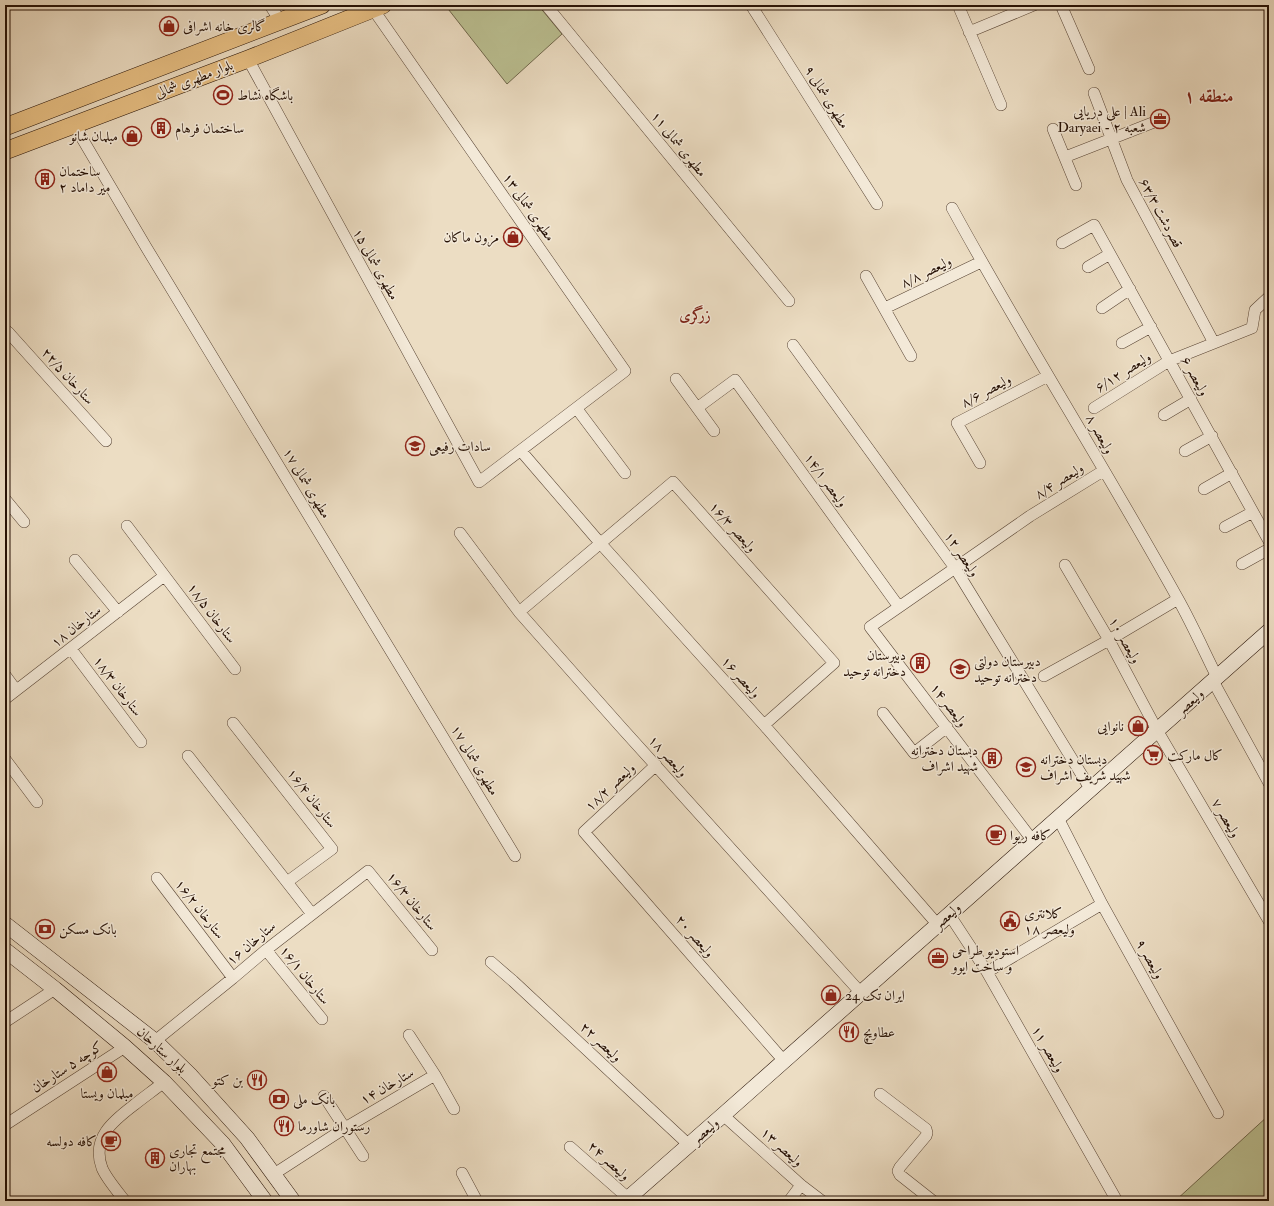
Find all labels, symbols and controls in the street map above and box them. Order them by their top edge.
shop icon: گالری خانه اشرافی [158,15,180,37]
place label: گالری خانه اشرافی [183,18,266,36]
street label: بلوار مطهرى شمالى [153,56,236,102]
street label: ۹ مطهری شمالی [801,62,853,132]
sports icon: باشگاه نشاط [212,84,234,106]
district label: منطقه ۱ [1184,85,1234,108]
place label: باشگاه نشاط [237,86,294,104]
place label: علی دریایی | Ali Daryaei - شعبه ۲ [1057,103,1146,137]
street label: ۱۱ مطهری شمالی [647,108,711,180]
office icon: علی دریایی | Ali Daryaei - شعبه ۲ [1149,108,1171,130]
building icon: ساختمان فرهام [150,117,172,139]
place label: ساختمان فرهام [175,120,244,141]
shop icon: مبلمان شانو [121,125,143,147]
place label: مبلمان شانو [68,128,118,145]
place label: ساختمان میر داماد ۲ [59,163,111,196]
building icon: ساختمان میر داماد ۲ [34,168,56,190]
street label: ۱۳ مطهری شمالی [499,170,559,244]
street label: ۶۳/۳ قصردشت [1135,175,1187,251]
street label: ۱۵ مطهری شمالی [349,225,403,303]
shop icon: مزون ماکان [502,226,524,248]
place label: مزون ماکان [443,229,499,247]
street label: ۸/۸ ولیعصر [898,252,955,292]
district label: زرگری [679,305,711,325]
street label: ۲۲/۵ ستارخان [38,344,98,408]
street label: ۶/۱۲ ولیعصر [1092,348,1155,397]
street label: ۶ ولیعصر [1176,353,1213,399]
street label: ۸/۶ ولیعصر [958,371,1014,412]
street label: ۸ ولیعصر [1081,411,1118,457]
school or university icon: سادات رفیعی [404,435,426,457]
place label: سادات رفیعی [429,438,491,456]
street label: ۱۷ مطهری شمالی [279,445,335,521]
street label: ۱۴/۱ ولیعصر [800,450,851,511]
street label: ۸/۴ ولیعصر [1031,459,1087,503]
street label: ۱۶/۳ ولیعصر [705,498,760,557]
street label: ۱۲ ولیعصر [940,528,983,580]
street label: ۱۸/۵ ستارخان [184,580,240,647]
street label: ۱۸ ستارخان [47,601,105,651]
street label: ۱۰ ولیعصر [1104,614,1145,667]
place label: دبیرستان دخترانه توحید [843,647,906,680]
street label: ۱۶ ولیعصر [717,652,764,702]
building icon: دبیرستان دخترانه توحید [909,652,931,674]
street label: ۱۸/۳ ستارخان [90,653,146,720]
place label: دبیرستان دولتی دخترانه توحید [974,653,1041,686]
school or university icon: دبیرستان دولتی دخترانه توحید [949,658,971,680]
street label: ۱۴ ولیعصر [926,680,971,731]
street label: ولیعصر [1171,685,1208,721]
shop icon: نانوایی [1127,715,1149,737]
place label: نانوایی [1097,718,1124,736]
street label: ۱۷ مطهری شمالی [447,722,503,798]
street label: ۱۸ ولیعصر [644,731,691,781]
place label: دبستان دخترانه شهید اشراف [911,742,978,776]
supermarket icon: کال مارکت [1142,744,1164,766]
building icon: دبستان دخترانه شهید اشراف [981,747,1003,769]
place label: کال مارکت [1167,747,1223,764]
place label: دبستان دخترانه شهید شریف اشراف [1040,751,1131,785]
school or university icon: دبستان دخترانه شهید شریف اشراف [1015,756,1037,778]
street label: ۱۸/۲ ولیعصر [581,759,639,815]
street label: ۱۶/۴ ستارخان [283,765,341,831]
street label: ۷ ولیعصر [1207,795,1244,841]
cafe icon: کافه ریوا [985,824,1007,846]
place label: کافه ریوا [1010,827,1051,844]
street label: ۱۶/۳ ستارخان [383,868,441,934]
street label: ۱۶/۲ ستارخان [171,876,229,942]
street label: ولیعصر [928,899,965,935]
place label: کلانتری ۱۸ ولیعصر [1024,905,1075,939]
public building icon: کلانتری ۱۸ ولیعصر [999,910,1021,932]
street label: ۲۰ ولیعصر [671,911,718,961]
street label: ۱۶ ستارخان [223,917,279,969]
bank icon: بانک مسکن [34,918,56,940]
place label: بانک مسکن [59,921,117,939]
street label: ۹ ولیعصر [1131,936,1168,982]
street label: ۱۶/۱ ستارخان [276,942,334,1008]
place label: استودیو طراحی و ساخت ایوو [950,942,1019,975]
office icon: استودیو طراحی و ساخت ایوو [927,947,949,969]
shop icon: ایران تک 24 [820,984,842,1006]
place label: ایران تک 24 [845,987,905,1004]
street label: ۲۲ ولیعصر [576,1018,625,1066]
restaurant icon: عطاویچ [838,1021,860,1043]
street label: بلوار ستارخان [133,1023,191,1077]
street label: ۱۱ ولیعصر [1027,1023,1068,1076]
place label: عطاویچ [863,1024,895,1045]
street label: کوچه ۵ ستارخان [28,1038,106,1097]
shop icon: مبلمان ویستا [96,1061,118,1083]
street label: ۱۴ ستارخان [357,1064,417,1108]
restaurant icon: بن کتو [246,1069,268,1091]
place label: بن کتو [210,1072,243,1089]
place label: مبلمان ویستا [81,1085,133,1102]
bank icon: بانک ملی [268,1088,290,1110]
place label: بانک ملی [293,1091,335,1109]
street label: ولیعصر [686,1114,723,1150]
restaurant icon: رستوران شاورما [273,1115,295,1137]
place label: رستوران شاورما [298,1118,370,1135]
street label: ۱۳ ولیعصر [757,1124,807,1171]
cafe icon: کافه دولسه [100,1130,122,1152]
place label: کافه دولسه [46,1133,97,1150]
street label: ۲۴ ولیعصر [584,1138,634,1185]
place label: مجتمع تجاری بهاران [169,1142,226,1176]
building icon: مجتمع تجاری بهاران [144,1147,166,1169]

